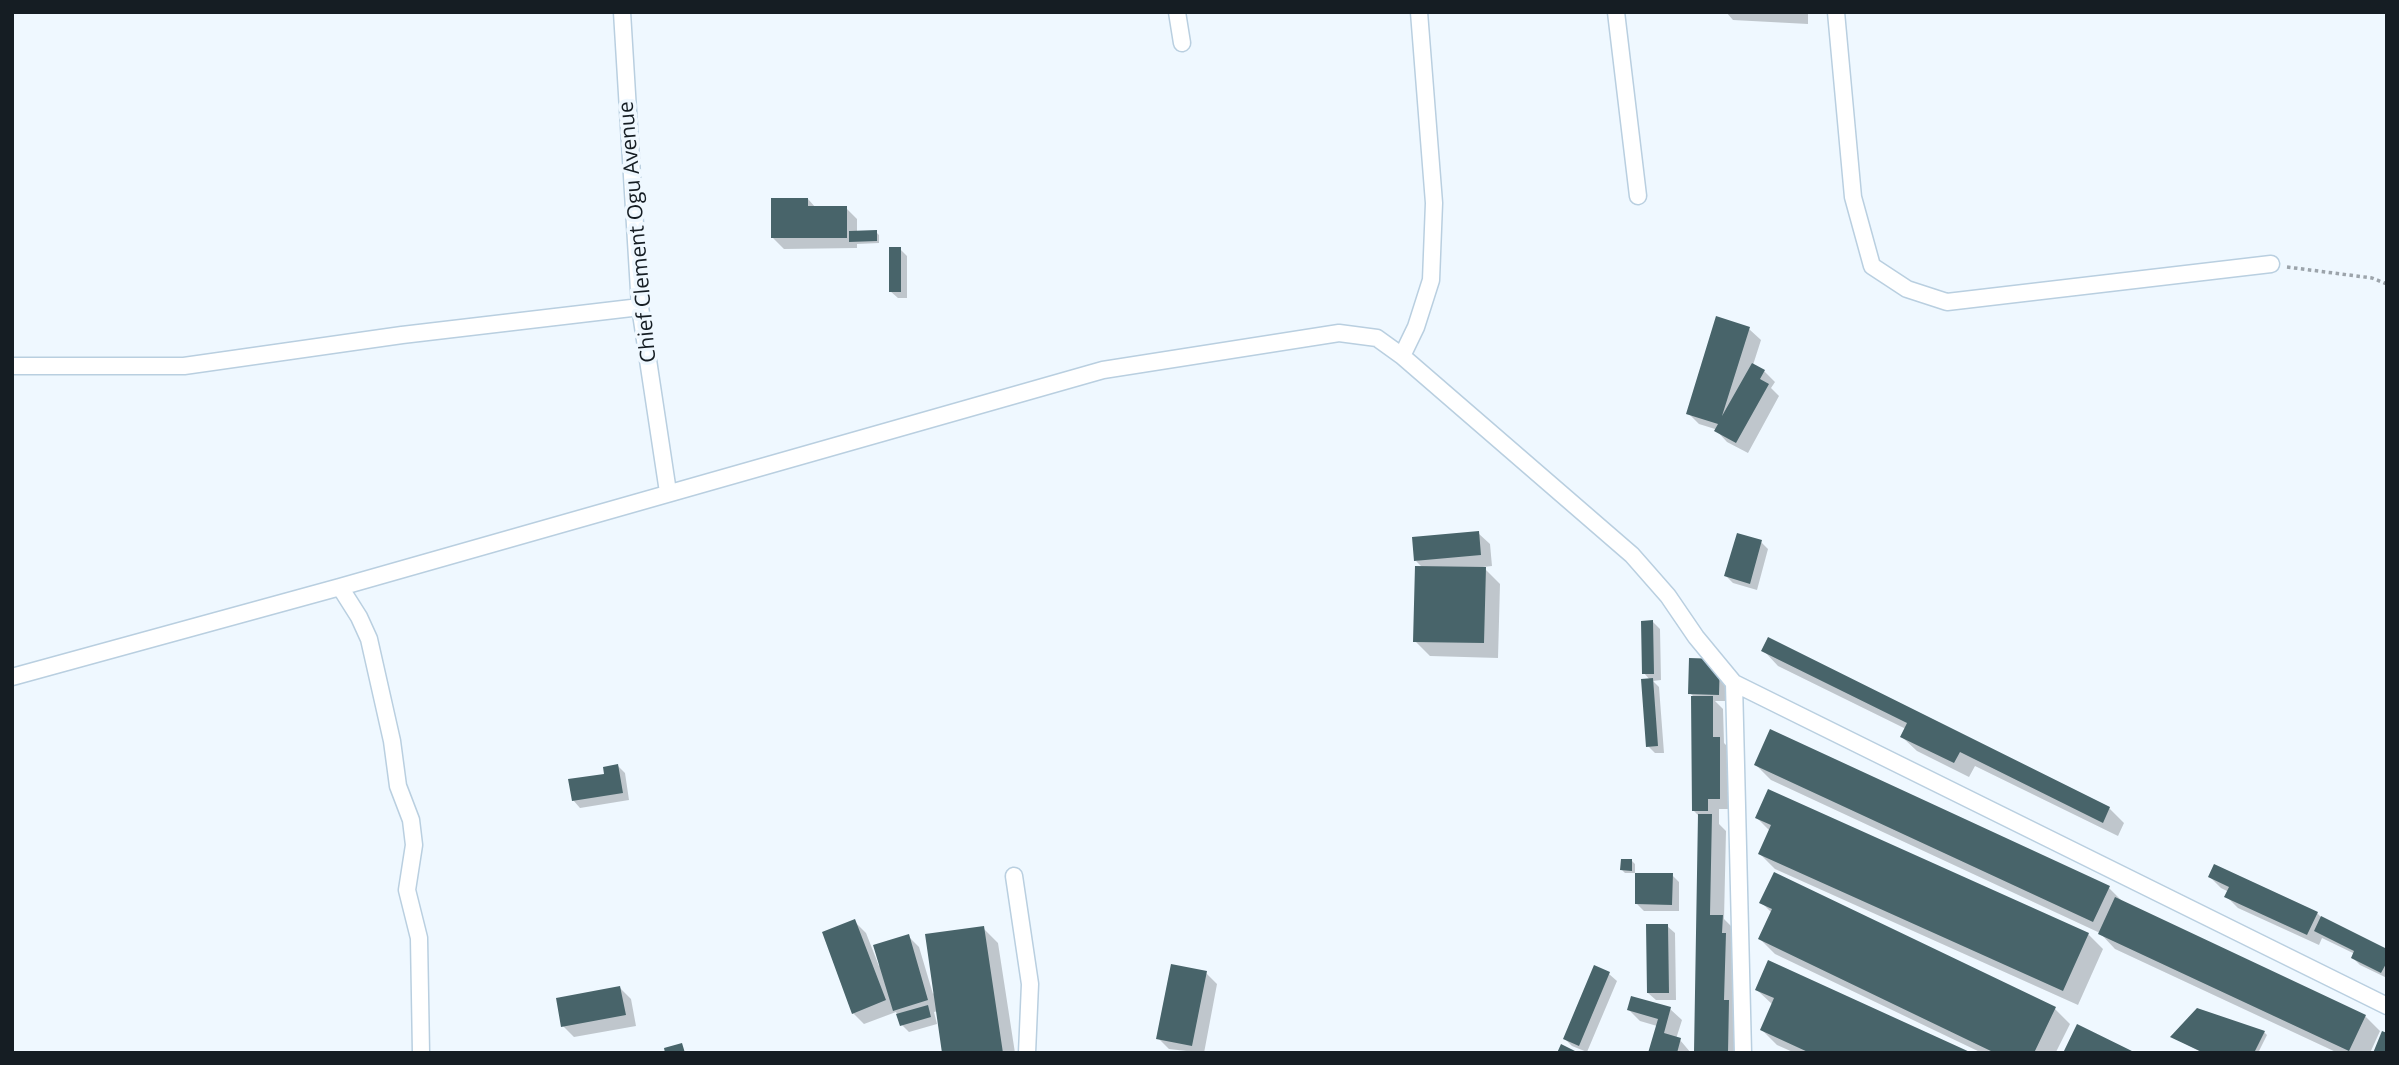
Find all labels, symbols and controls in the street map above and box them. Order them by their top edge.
street label: Chief Clement Ogu Avenue [614,100,662,364]

